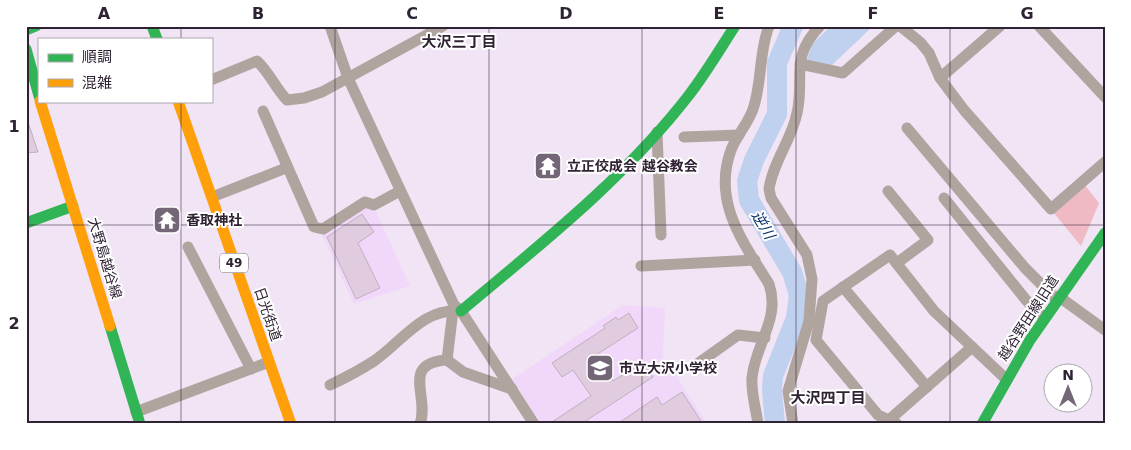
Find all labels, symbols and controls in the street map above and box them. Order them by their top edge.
text: A [98,4,111,23]
text: B [252,4,264,23]
text: C [406,4,418,23]
text: D [559,4,573,23]
text: E [714,4,724,23]
text: F [868,4,878,23]
text: G [1020,4,1034,23]
district label: 大沢三丁目 [421,33,497,51]
legend [38,38,212,102]
text: 順調 [82,48,112,66]
text: 混雑 [82,74,112,92]
text: 1 [8,117,20,136]
temple icon: 立正佼成会 越谷教会 [533,151,563,181]
place label: 立正佼成会 越谷教会 [567,158,698,174]
temple icon: 香取神社 [152,205,182,235]
water label: 逆川 [748,208,779,244]
place label: 香取神社 [186,212,242,228]
street label: 大野島越谷線 [85,215,125,301]
road number: 49 [220,254,248,272]
street label: 越谷野田線旧道 [995,273,1061,363]
street label: 日光街道 [251,285,285,343]
text: 2 [8,314,20,333]
school or university icon: 市立大沢小学校 [585,353,615,383]
place label: 市立大沢小学校 [619,360,717,376]
north arrow [1044,362,1094,412]
text: N [1062,367,1074,383]
district label: 大沢四丁目 [790,389,866,407]

